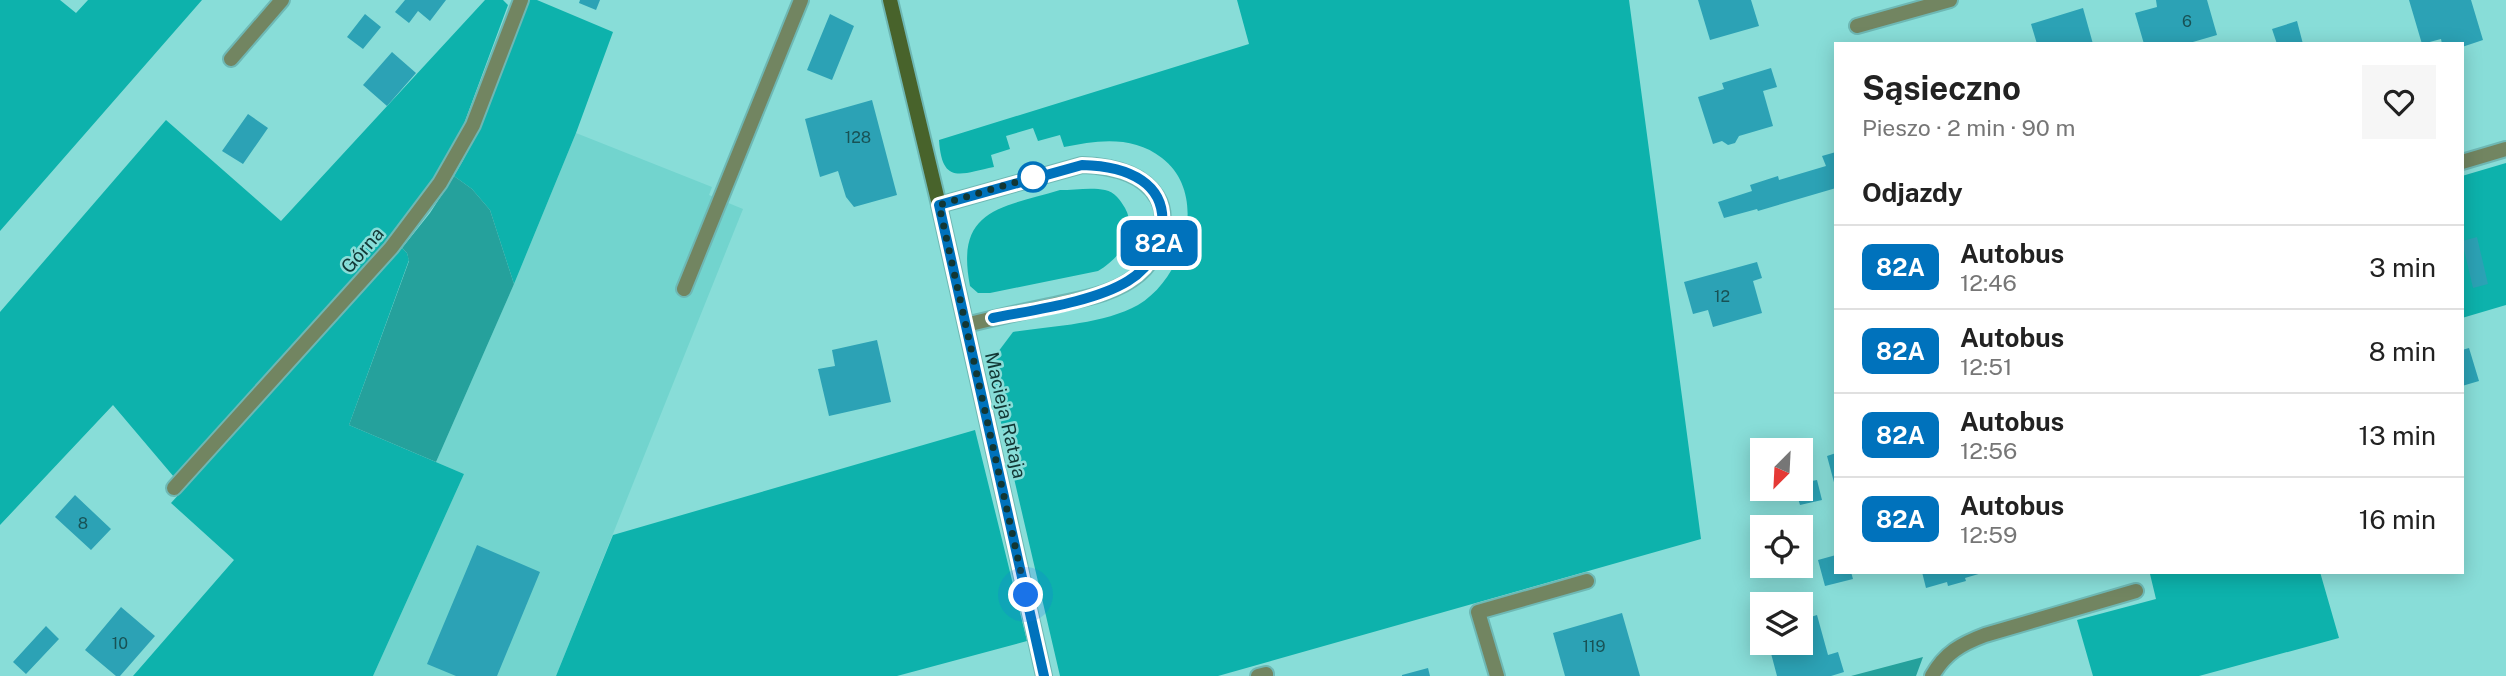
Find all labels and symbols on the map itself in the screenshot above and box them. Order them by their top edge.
house number: 6 [2182,12,2192,31]
house number: 128 [845,128,871,147]
unlabelled marker [1018,162,1048,192]
line badge: 82A [1119,220,1199,266]
street label: Górna [336,223,388,277]
house number: 12 [1714,287,1730,306]
street label: Macieja Rataja [981,350,1031,480]
north arrow [1750,438,1813,500]
house number: 8 [78,514,88,533]
your location [1008,577,1043,612]
house number: 10 [112,634,128,653]
house number: 119 [1582,637,1606,656]

